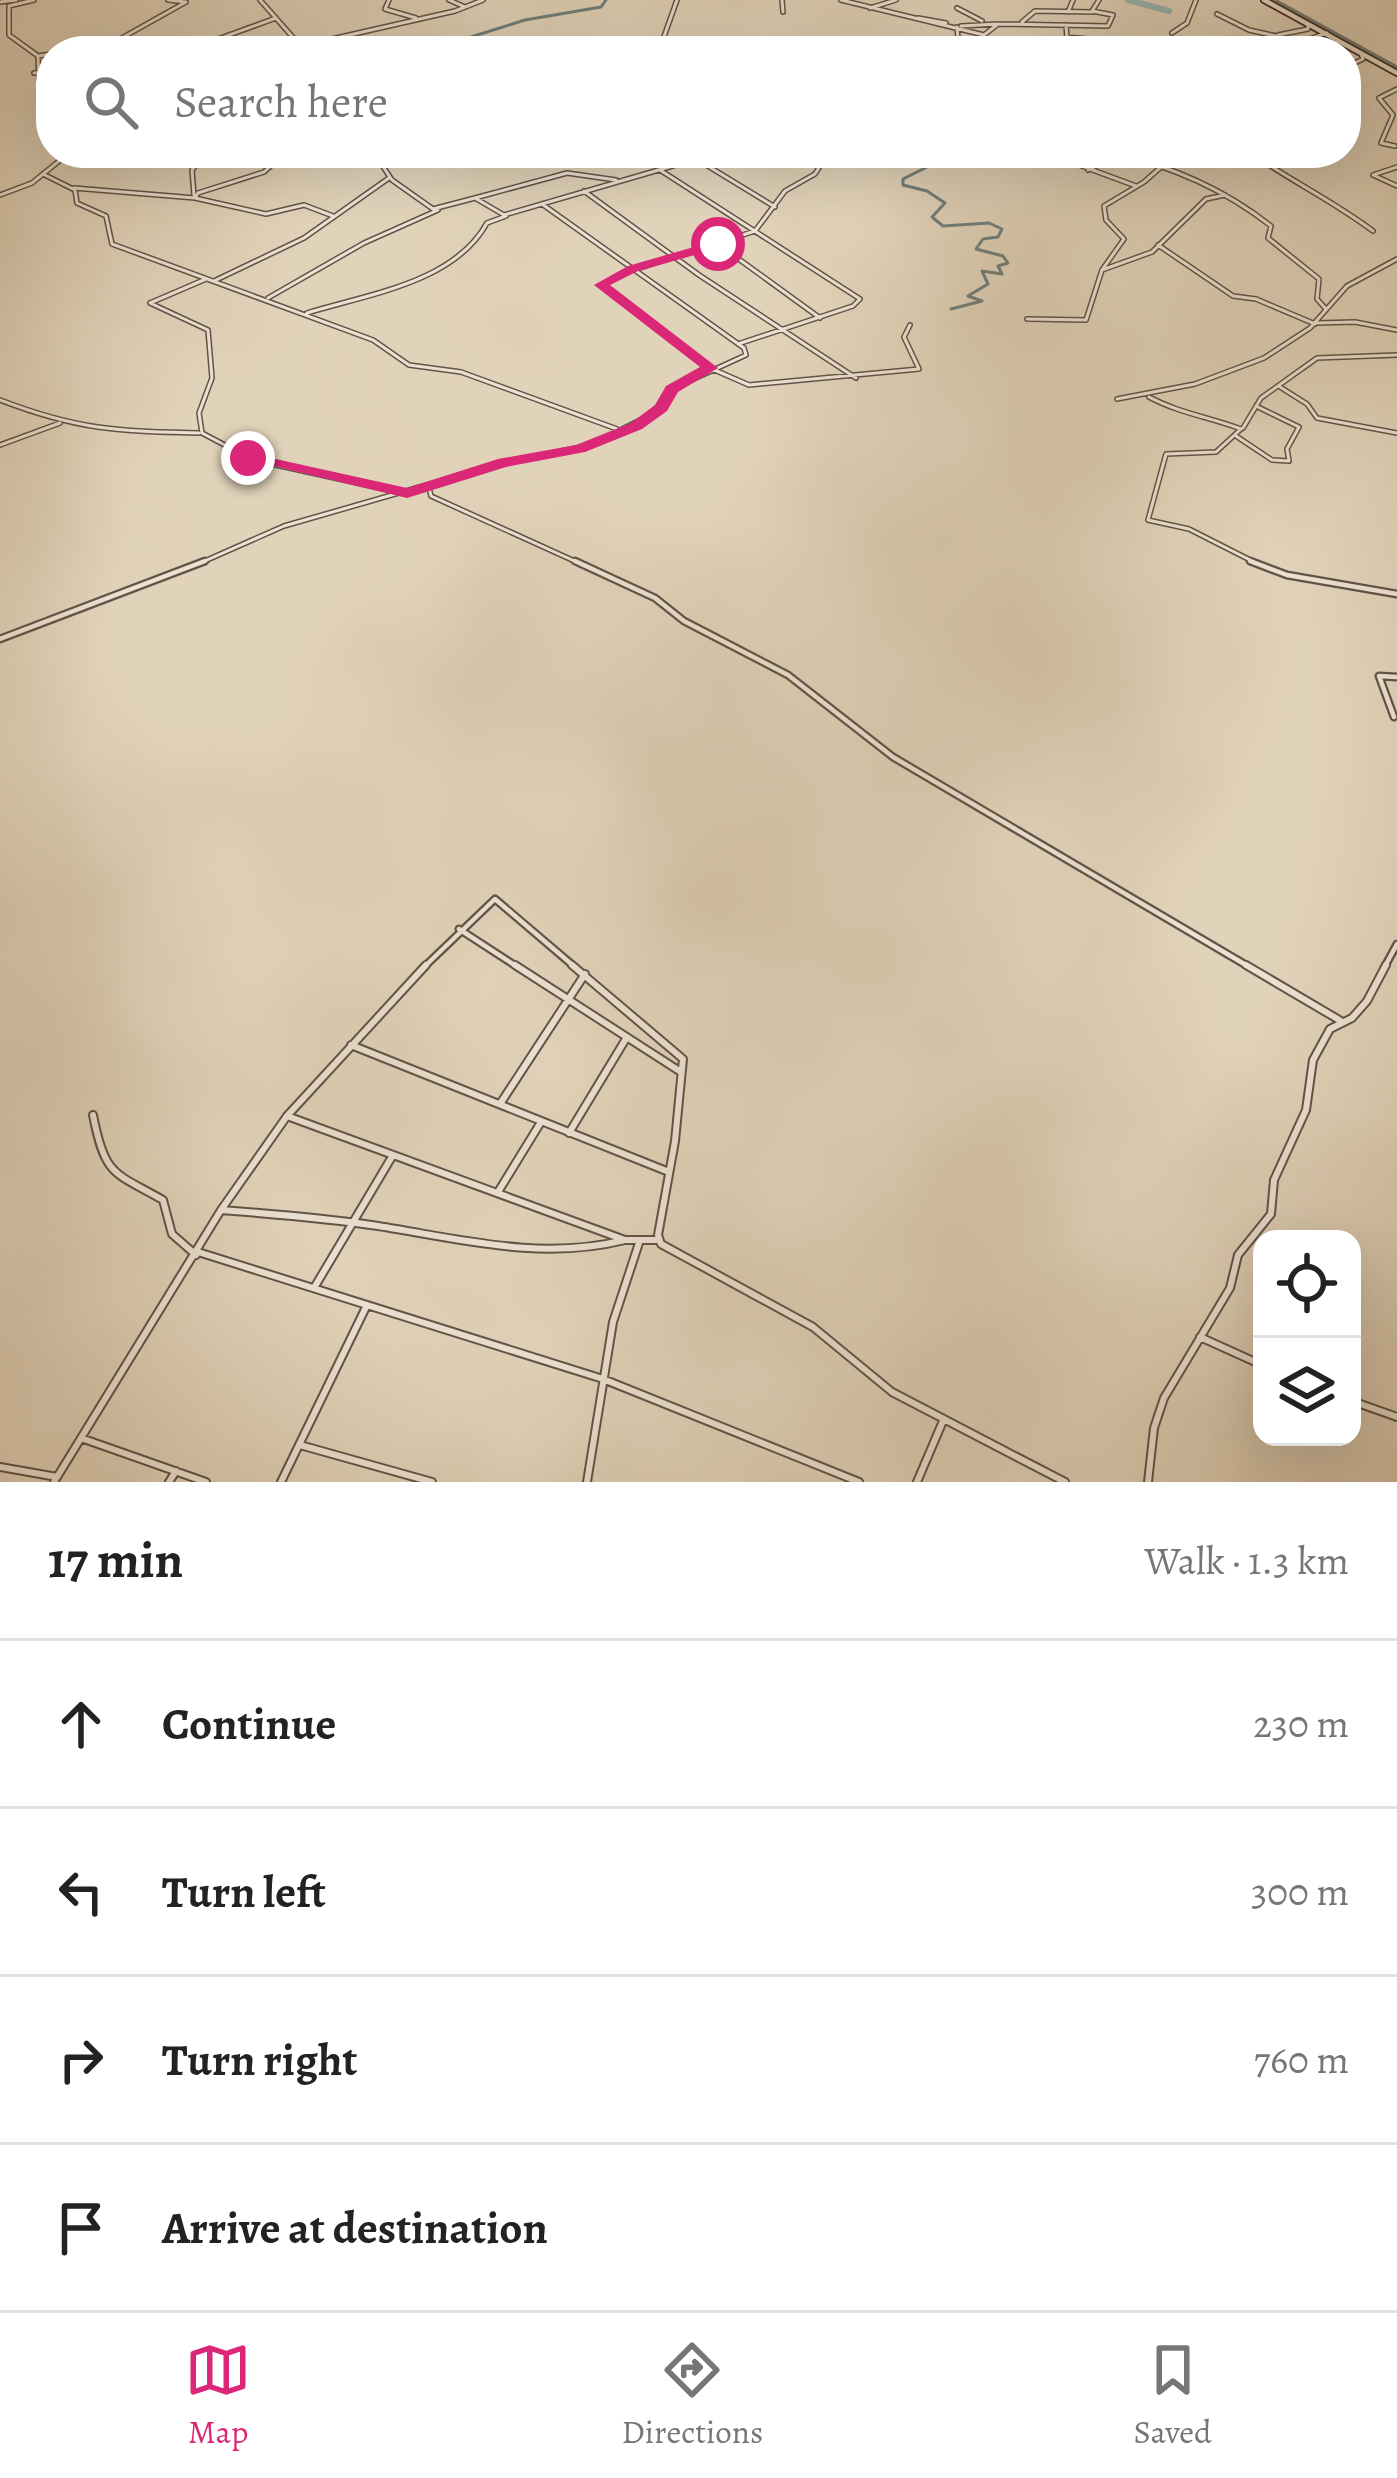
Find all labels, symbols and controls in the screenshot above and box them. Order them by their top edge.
search box [36,36,1361,168]
icon: search [78,69,144,135]
text: Search here [174,71,388,133]
route start [691,217,745,271]
route end [221,431,275,485]
map controls [1253,1230,1361,1446]
button: locate [1253,1230,1361,1338]
button: layers [1253,1338,1361,1446]
text: 17 min [48,1525,183,1595]
text: Walk · 1.3 km [1145,1534,1349,1587]
icon: ahead [48,1691,114,1757]
text: Continue [162,1693,336,1755]
text: 230 m [1253,1697,1349,1750]
icon: left [48,1859,114,1925]
text: Turn left [162,1861,326,1923]
text: 300 m [1251,1865,1349,1918]
icon: right [48,2027,114,2093]
text: Turn right [162,2029,357,2091]
text: 760 m [1254,2033,1349,2086]
icon: arrive [48,2195,114,2261]
text: Arrive at destination [162,2197,548,2259]
tab: Map [185,2337,251,2454]
tab: Directions [622,2337,763,2454]
tab: Saved [1134,2337,1212,2454]

